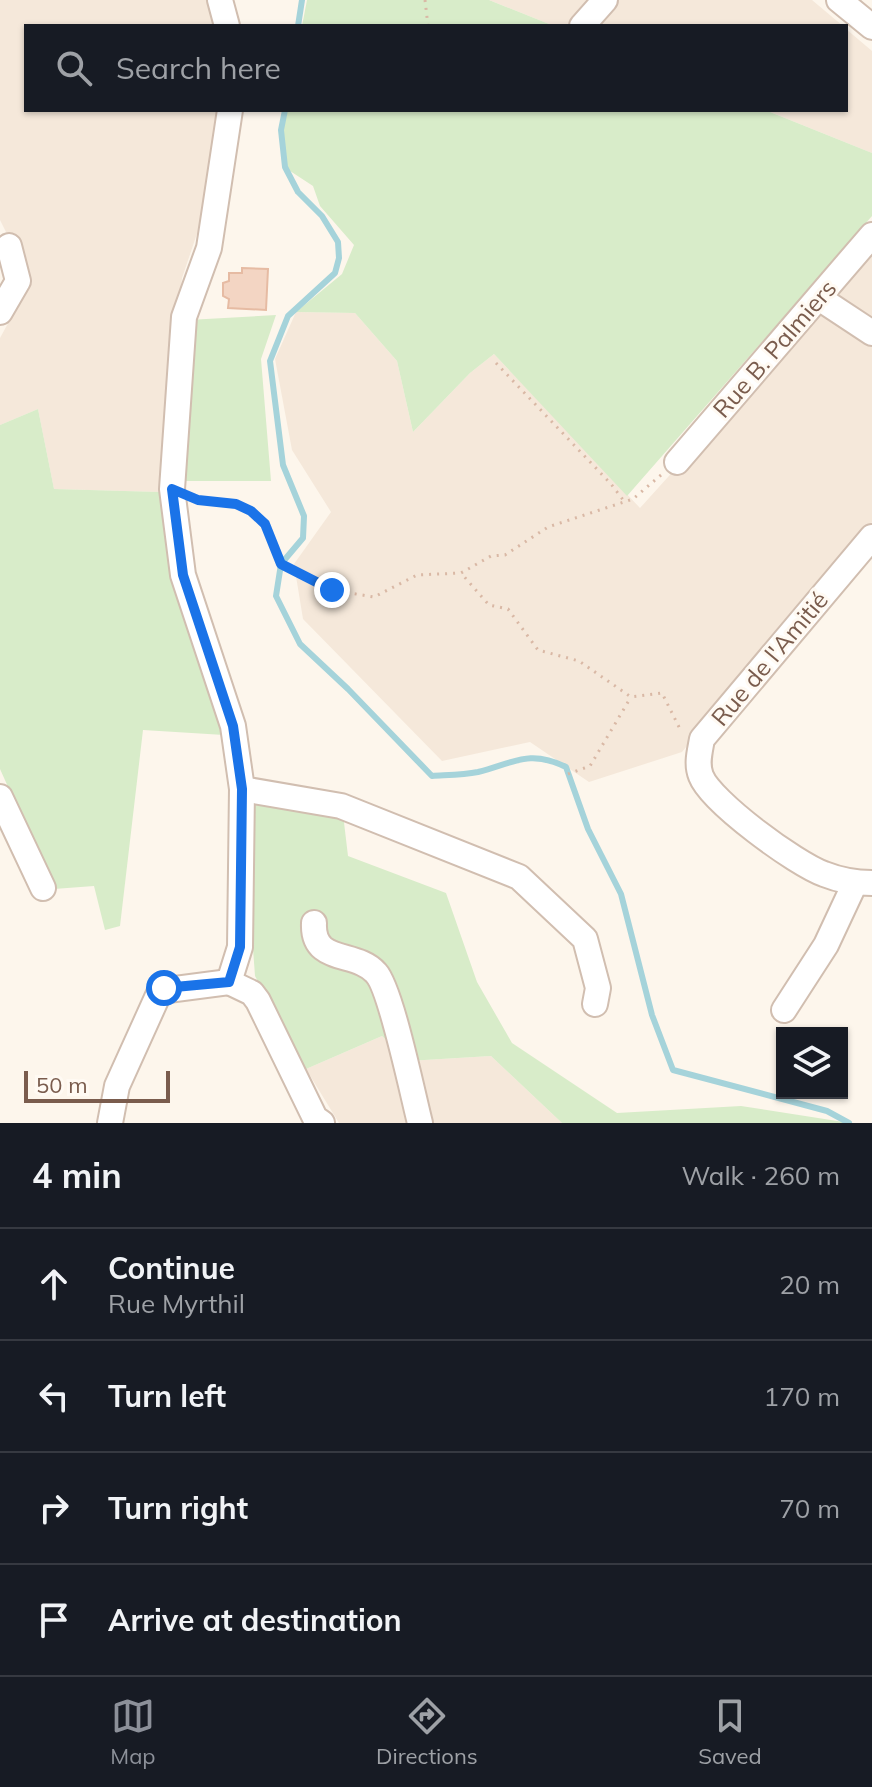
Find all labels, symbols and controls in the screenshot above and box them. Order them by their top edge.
search box [24,24,848,112]
icon: search [52,46,96,90]
text: Search here [116,49,281,87]
street label: Rue B. Palmiers [706,273,842,424]
route end [314,572,350,608]
street label: Rue de l'Amitié [704,585,834,732]
route start [146,970,182,1006]
map controls [776,1027,848,1099]
button: layers [776,1027,848,1099]
scale bar [24,1067,170,1103]
text: 50 m [36,1071,87,1099]
text: 4 min [32,1154,122,1197]
text: Walk · 260 m [681,1159,840,1192]
text: Continue [108,1249,235,1287]
icon: ahead [32,1262,76,1306]
text: 20 m [779,1268,840,1301]
text: Rue Myrthil [108,1287,245,1320]
icon: left [32,1374,76,1418]
text: Turn left [108,1377,226,1415]
text: 170 m [764,1380,840,1413]
icon: right [32,1486,76,1530]
text: Turn right [108,1489,248,1527]
text: 70 m [779,1492,840,1525]
icon: arrive [32,1598,76,1642]
text: Arrive at destination [108,1601,402,1639]
tab: Map [110,1694,156,1770]
tab: Directions [376,1694,478,1770]
tab: Saved [698,1694,762,1770]

